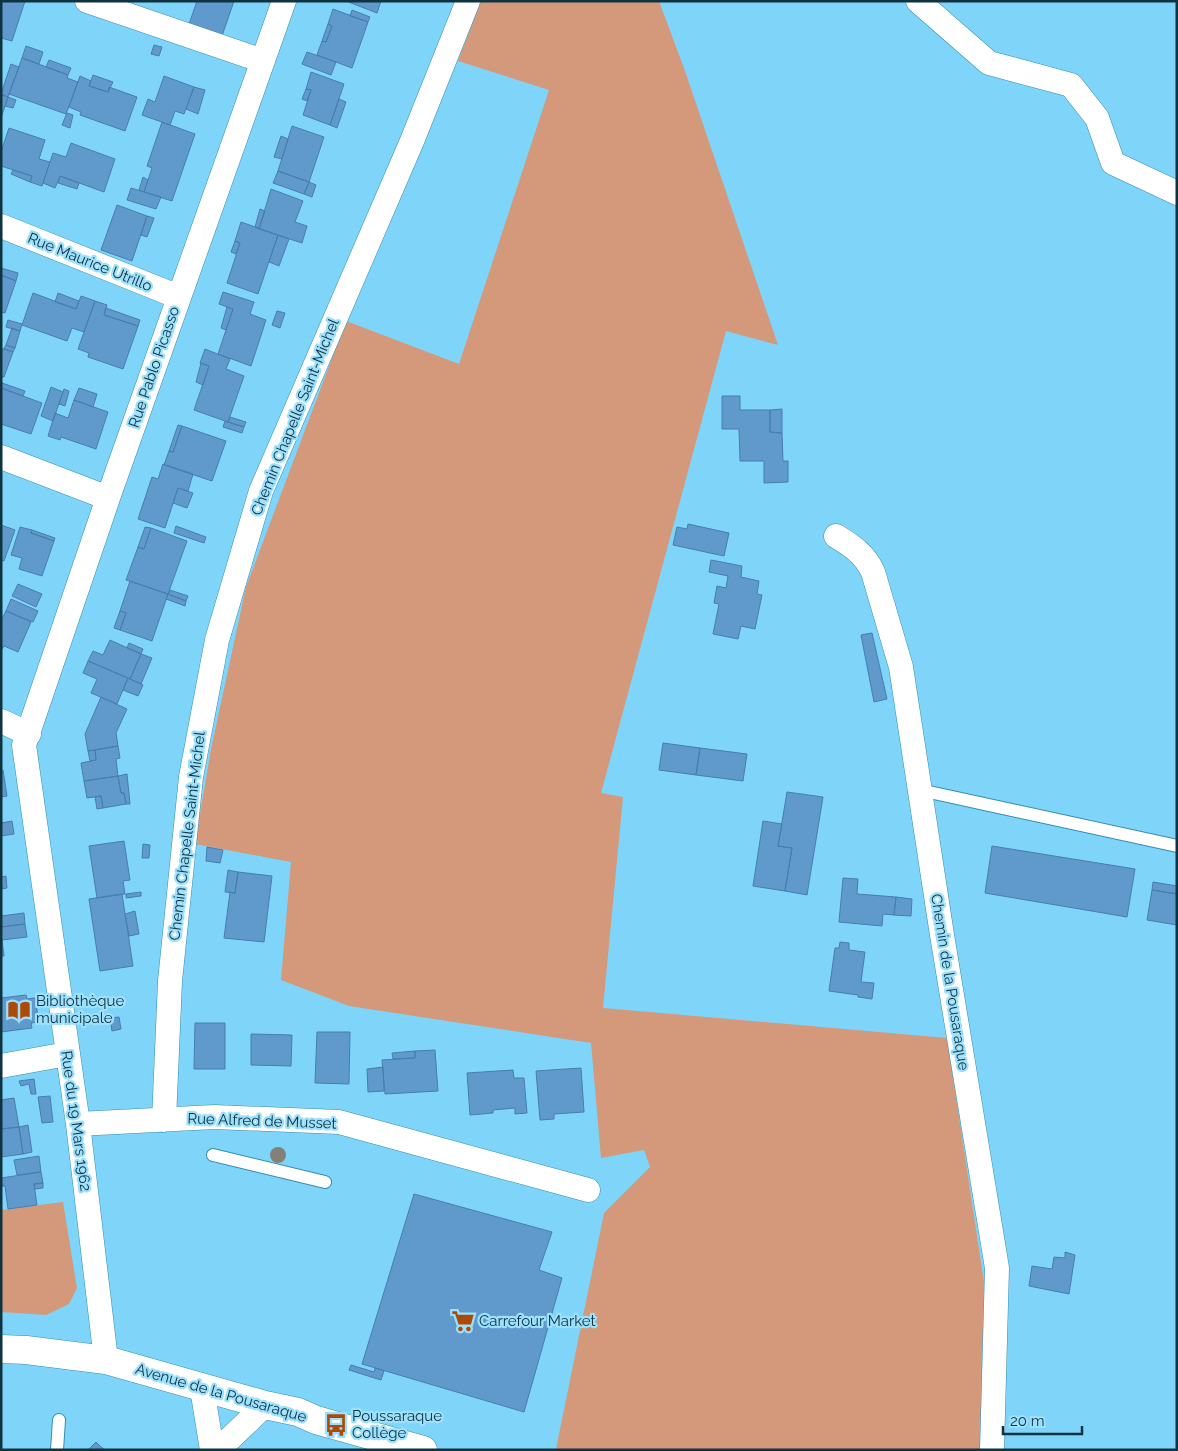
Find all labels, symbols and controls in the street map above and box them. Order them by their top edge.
street label: Rue Maurice Utrillo [25,229,155,295]
street label: Rue Pablo Picasso [125,304,183,430]
street label: Chemin Chapelle Saint-Michel [247,315,343,518]
street label: Chemin Chapelle Saint-Michel [165,730,209,941]
street label: Chemin de la Pousaraque [927,893,973,1072]
place label: Bibliothèque municipale [36,992,124,1027]
library icon: Bibliothèque municipale [6,997,32,1023]
street label: Rue du 19 Mars 1962 [57,1049,95,1193]
street label: Rue Alfred de Musset [187,1109,337,1133]
supermarket icon: Carrefour Market [450,1308,476,1334]
place label: Carrefour Market [479,1312,596,1330]
street label: Avenue de la Pousaraque [133,1360,309,1426]
scale bar [1003,1404,1082,1436]
place label: Poussaraque Collège [352,1407,442,1442]
bus stop icon: Poussaraque Collège [323,1412,349,1438]
text: 20 m [1010,1412,1045,1430]

